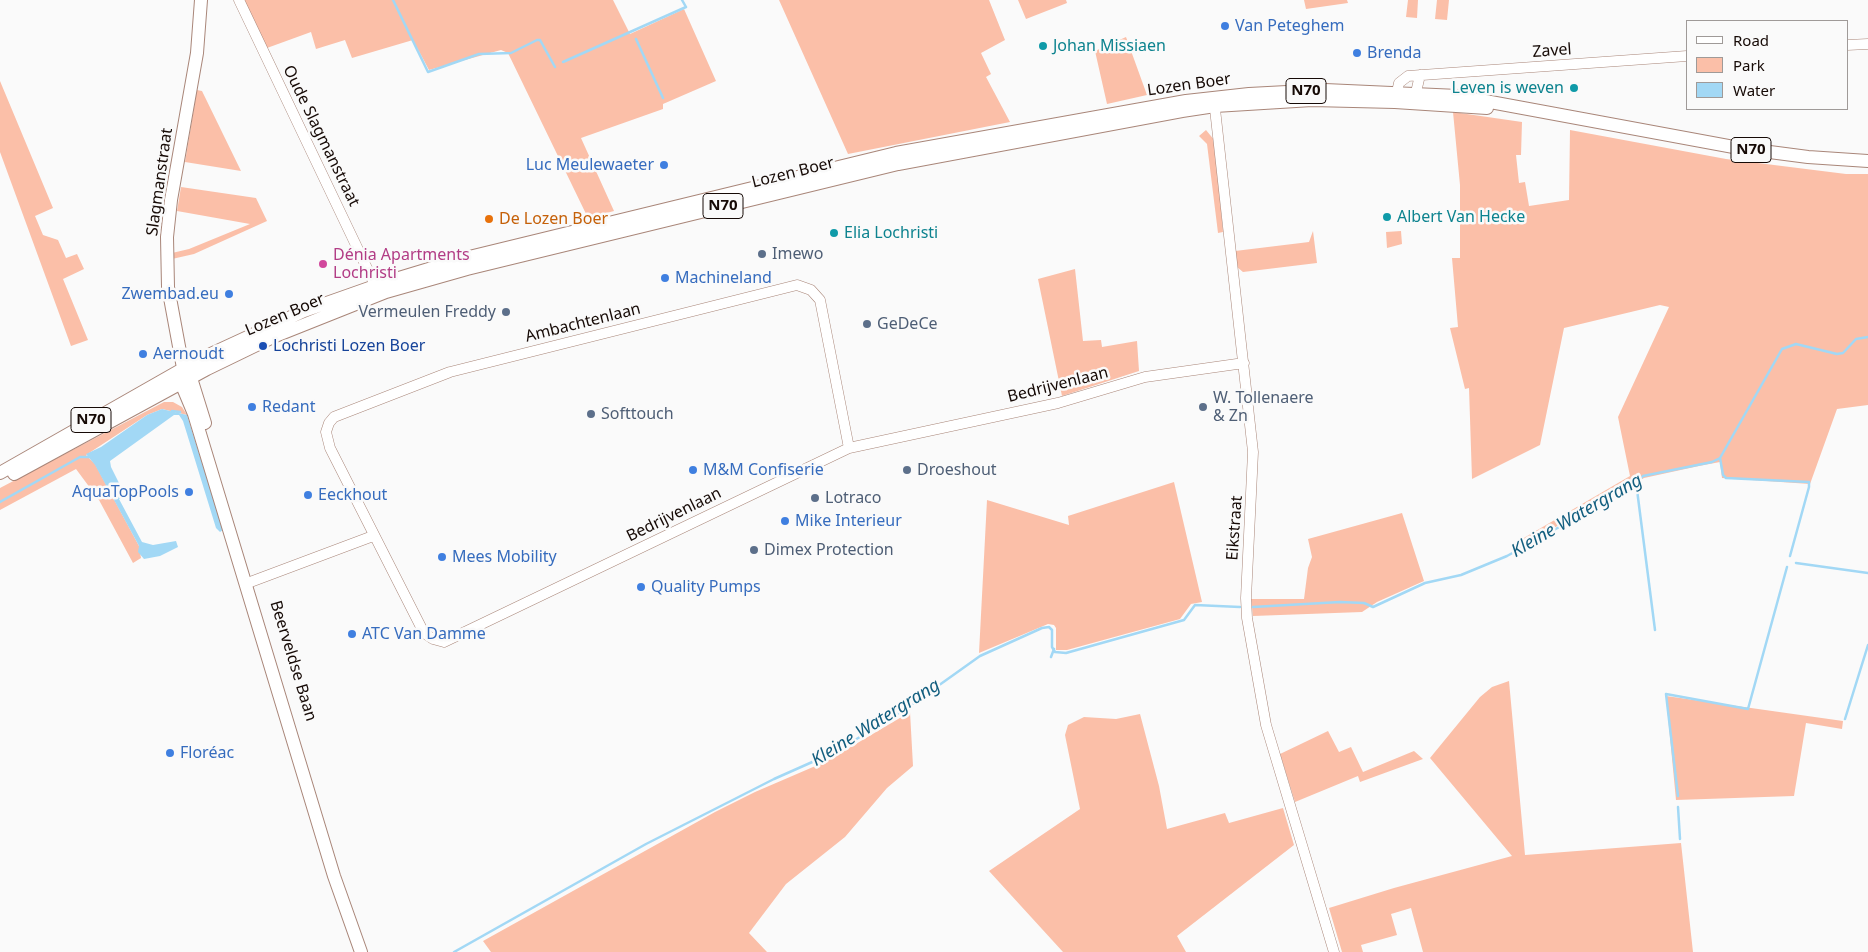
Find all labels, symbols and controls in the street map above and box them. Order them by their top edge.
place label: Van Peteghem [1235,16,1345,36]
marker: Van Peteghem [1219,20,1231,32]
legend [1686,20,1848,110]
text: Road [1733,30,1769,50]
place label: Johan Missiaen [1053,36,1166,56]
marker: Johan Missiaen [1037,40,1049,52]
street label: Zavel [1532,40,1572,62]
place label: Brenda [1367,43,1421,63]
marker: Brenda [1351,47,1363,59]
text: Park [1733,55,1765,75]
street label: Oude Slagmanstraat [279,62,363,210]
street label: Lozen Boer [1146,70,1232,100]
road number: N70 [1286,78,1326,104]
place label: Leven is weven [1451,78,1564,98]
text: Water [1733,80,1775,100]
marker: Leven is weven [1568,82,1580,94]
street label: Slagmanstraat [143,127,177,237]
road number: N70 [1731,138,1771,162]
street label: Lozen Boer [750,153,836,193]
place label: Luc Meulewaeter [526,155,654,175]
marker: Luc Meulewaeter [658,159,670,171]
road number: N70 [703,194,743,218]
place label: Albert Van Hecke [1397,207,1525,227]
place label: De Lozen Boer [499,209,608,229]
marker: Albert Van Hecke [1381,211,1393,223]
marker: De Lozen Boer [483,213,495,225]
place label: Elia Lochristi [844,223,938,243]
marker: Elia Lochristi [828,227,840,239]
place label: Imewo [772,244,823,264]
place label: Dénia Apartments Lochristi [333,245,470,283]
marker: Imewo [756,248,768,260]
marker: Dénia Apartments Lochristi [317,258,329,270]
place label: Machineland [675,268,772,288]
marker: Machineland [659,272,671,284]
place label: Zwembad.eu [121,284,219,304]
marker: Zwembad.eu [223,288,235,300]
street label: Lozen Boer [242,290,328,340]
street label: Ambachtenlaan [523,299,643,347]
place label: Vermeulen Freddy [359,302,496,322]
marker: Vermeulen Freddy [500,306,512,318]
place label: GeDeCe [877,314,938,334]
marker: GeDeCe [861,318,873,330]
place label: Lochristi Lozen Boer [273,336,425,356]
marker: Lochristi Lozen Boer [257,340,269,352]
place label: Aernoudt [153,344,224,364]
marker: Aernoudt [137,348,149,360]
street label: Bedrijvenlaan [1006,363,1110,407]
place label: W. Tollenaere & Zn [1213,388,1313,426]
place label: Redant [262,397,315,417]
marker: Redant [246,401,258,413]
marker: W. Tollenaere & Zn [1197,401,1209,413]
place label: Softtouch [601,404,674,424]
road number: N70 [71,408,111,432]
marker: Softtouch [585,408,597,420]
place label: M&M Confiserie [703,460,824,480]
place label: Droeshout [917,460,997,480]
marker: M&M Confiserie [687,464,699,476]
marker: Droeshout [901,464,913,476]
water label: Kleine Watergrang [1508,470,1646,562]
place label: AquaTopPools [72,482,179,502]
street label: Bedrijvenlaan [623,484,725,546]
place label: Eeckhout [318,485,387,505]
marker: AquaTopPools [183,486,195,498]
place label: Lotraco [825,488,881,508]
marker: Eeckhout [302,489,314,501]
marker: Lotraco [809,492,821,504]
street label: Eikstraat [1223,495,1247,561]
place label: Mike Interieur [795,511,902,531]
marker: Mike Interieur [779,515,791,527]
place label: Dimex Protection [764,540,894,560]
marker: Dimex Protection [748,544,760,556]
place label: Mees Mobility [452,547,557,567]
marker: Mees Mobility [436,551,448,563]
place label: Quality Pumps [651,577,761,597]
marker: Quality Pumps [635,581,647,593]
street label: Beerveldse Baan [266,598,320,724]
place label: ATC Van Damme [362,624,486,644]
marker: ATC Van Damme [346,628,358,640]
water label: Kleine Watergrang [808,675,944,771]
place label: Floréac [180,743,234,763]
marker: Floréac [164,747,176,759]

